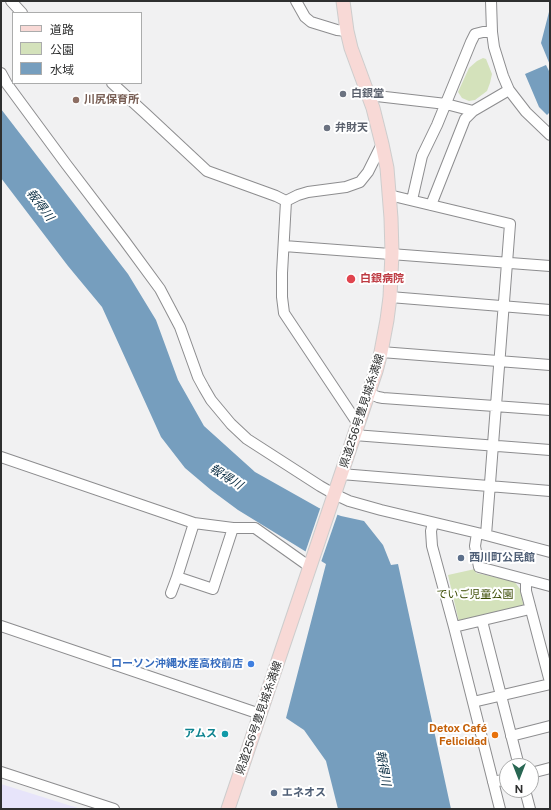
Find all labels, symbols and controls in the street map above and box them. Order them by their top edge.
legend [12,12,142,84]
text: 道路 [50,23,74,37]
text: 公園 [50,43,74,57]
text: 水域 [50,63,74,77]
place label: 白銀堂 [351,87,384,101]
marker: 白銀堂 [338,89,348,99]
place label: 川尻保育所 [84,93,139,107]
marker: 川尻保育所 [71,95,81,105]
place label: 弁財天 [335,121,368,135]
marker: 弁財天 [322,123,332,133]
water label: 報得川 [23,186,57,224]
place label: 白銀病院 [360,272,404,286]
marker: 白銀病院 [345,273,357,285]
street label: 県道256号豊見城糸満線 [337,352,387,470]
water label: 報得川 [207,461,245,493]
place label: 西川町公民館 [469,551,535,565]
marker: 西川町公民館 [456,553,466,563]
park label: でいご児童公園 [437,588,513,602]
place label: ローソン沖縄水産高校前店 [111,657,243,671]
street label: 県道256号豊見城糸満線 [233,659,285,777]
marker: ローソン沖縄水産高校前店 [246,659,256,669]
place label: Detox Café Felicidad [429,722,487,748]
place label: アムス [184,727,217,741]
marker: アムス [220,729,230,739]
marker: Detox Café Felicidad [490,730,500,740]
water label: 報得川 [373,749,393,787]
north arrow [499,758,539,798]
text: N [515,783,523,795]
place label: エネオス [282,786,326,800]
marker: エネオス [269,788,279,798]

